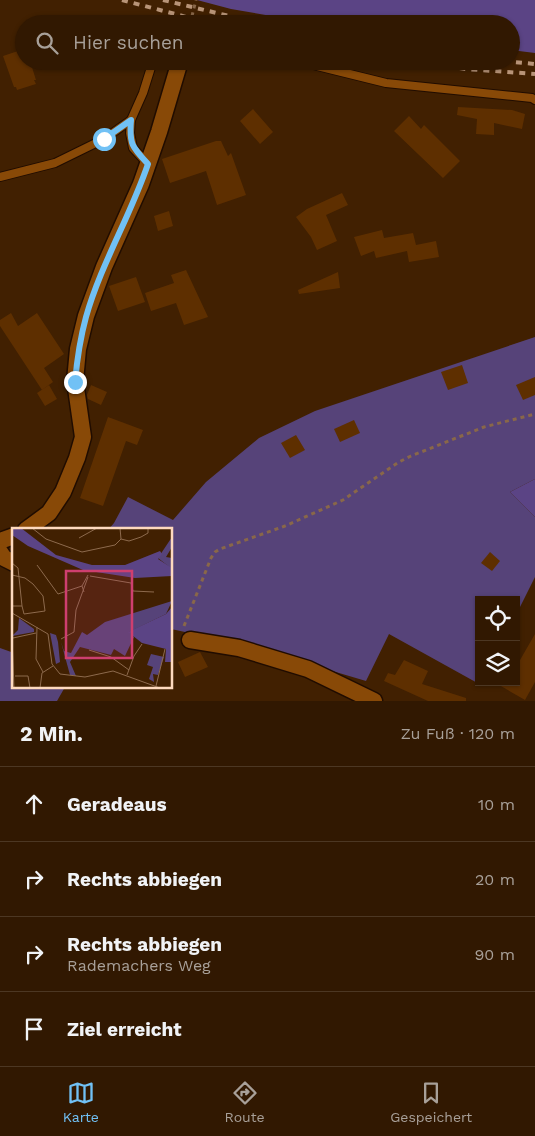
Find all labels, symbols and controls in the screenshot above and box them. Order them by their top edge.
search box [15,15,520,70]
icon: search [33,29,61,57]
text: Hier suchen [73,31,184,54]
route start [93,128,116,151]
route end [64,371,87,394]
inset map [12,528,172,688]
map controls [475,596,520,686]
button: locate [475,596,520,641]
button: layers [475,641,520,686]
text: 2 Min. [20,721,83,746]
text: Zu Fuß · 120 m [401,724,515,743]
icon: ahead [20,790,48,818]
text: Geradeaus [67,793,167,816]
text: 10 m [478,795,515,814]
icon: right [20,865,48,893]
text: Rechts abbiegen [67,868,222,891]
text: 20 m [475,870,515,889]
text: Rechts abbiegen [67,933,222,956]
icon: right [20,940,48,968]
text: 90 m [474,945,515,964]
text: Rademachers Weg [67,956,211,975]
icon: arrive [20,1015,48,1043]
text: Ziel erreicht [67,1018,182,1041]
tab: Karte [63,1079,99,1125]
tab: Route [225,1079,265,1125]
tab: Gespeichert [390,1079,472,1125]

